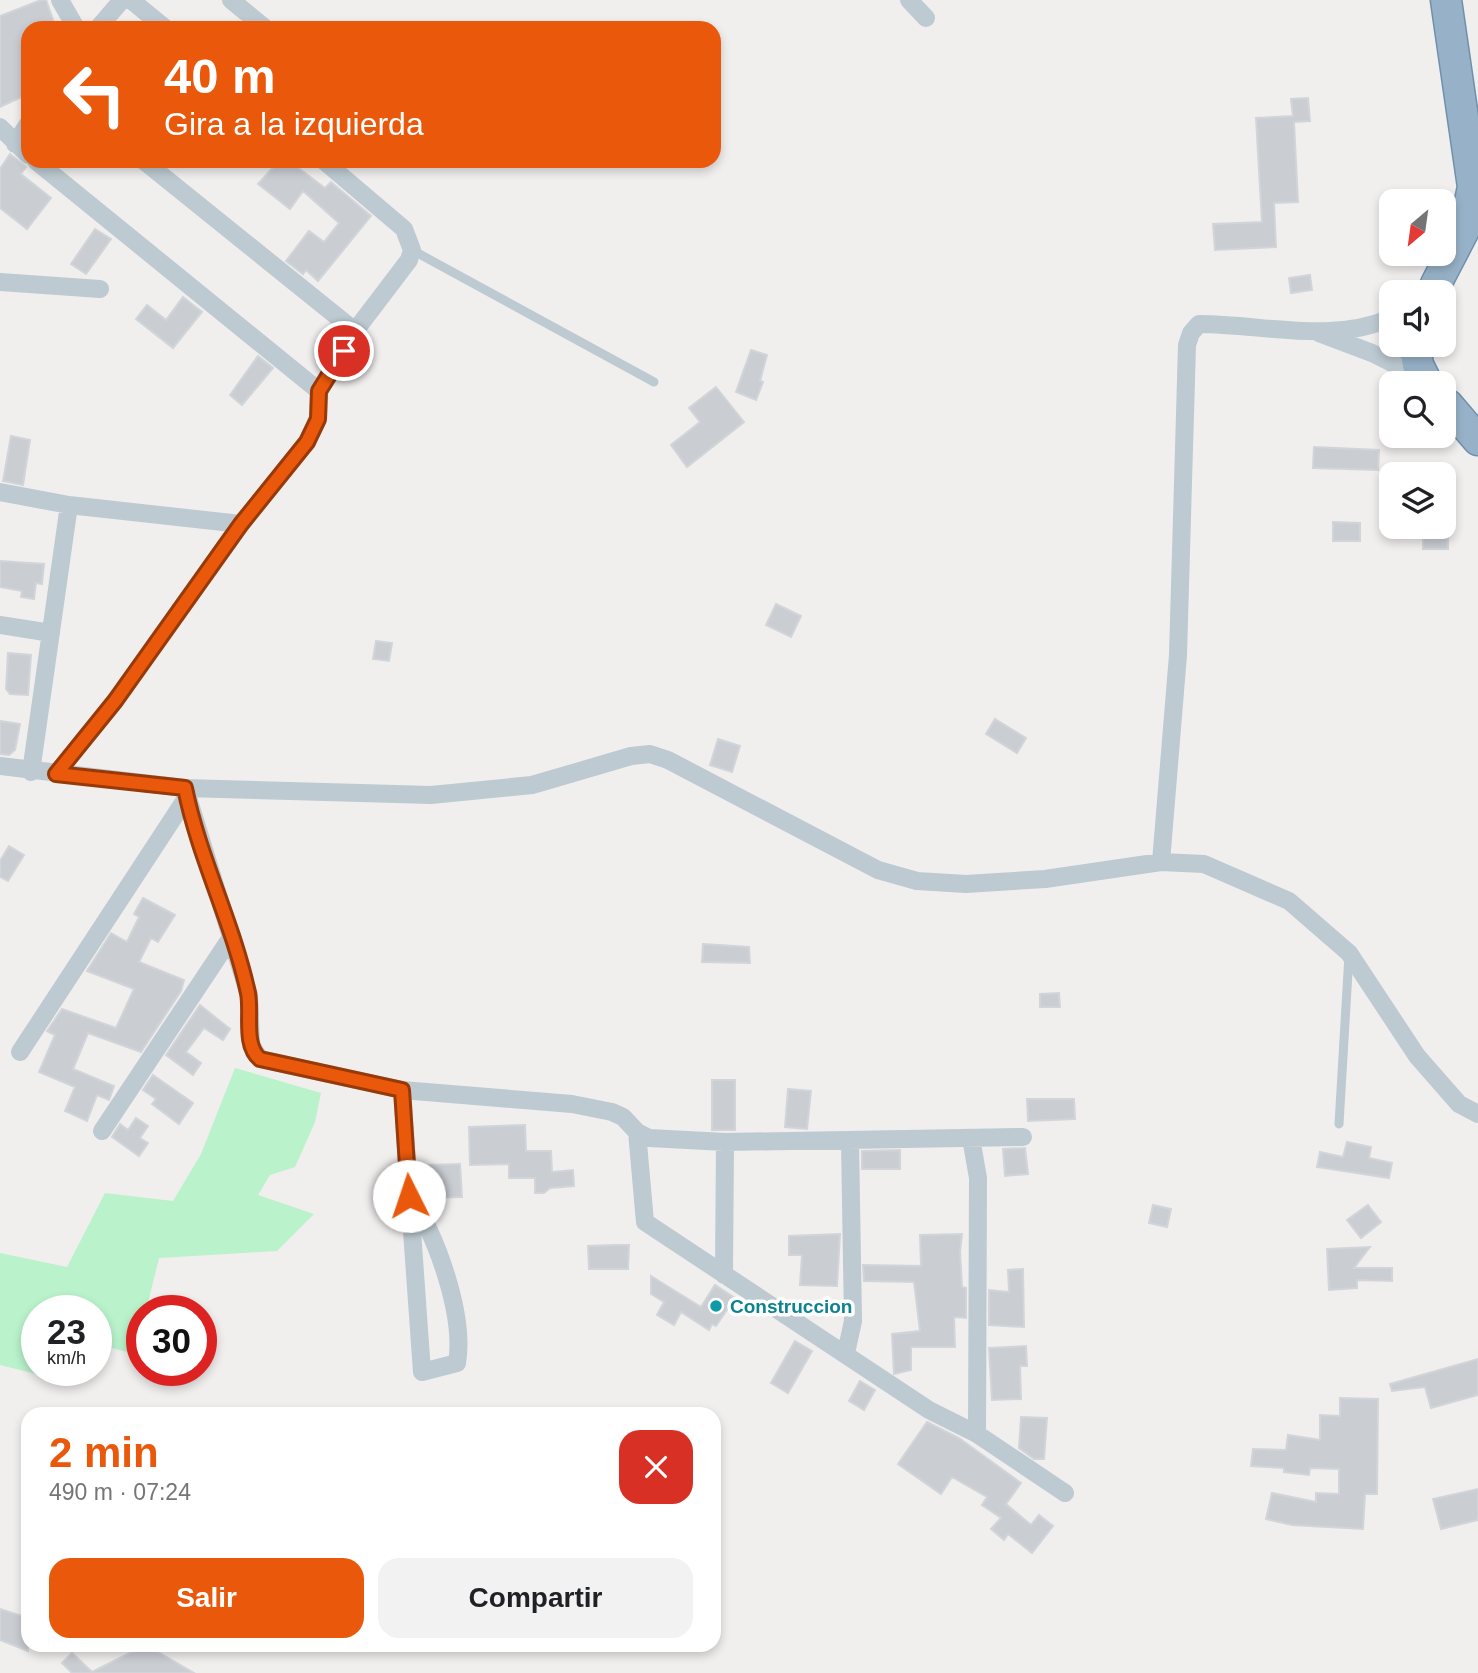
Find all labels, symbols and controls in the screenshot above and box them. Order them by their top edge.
icon: left [49,49,140,140]
text: 40 m [164,49,276,103]
text: Gira a la izquierda [164,106,424,142]
north arrow [1379,189,1456,266]
map controls [1379,189,1456,539]
button: sound [1379,280,1456,357]
pin [314,321,374,381]
icon: arrive [325,332,363,370]
button: search [1379,371,1456,448]
button: layers [1379,462,1456,539]
position arrow [372,1159,446,1233]
speed limit sign: 30 [126,1295,217,1386]
place label: Construccion [730,1296,852,1317]
marker: Construccion [708,1298,724,1314]
text: 23 [47,1312,86,1351]
text: km/h [47,1348,86,1368]
text: 2 min [49,1429,159,1476]
button: close [619,1430,693,1504]
text: 490 m · 07:24 [49,1479,191,1505]
button: Salir [49,1558,364,1638]
button: Compartir [378,1558,693,1638]

